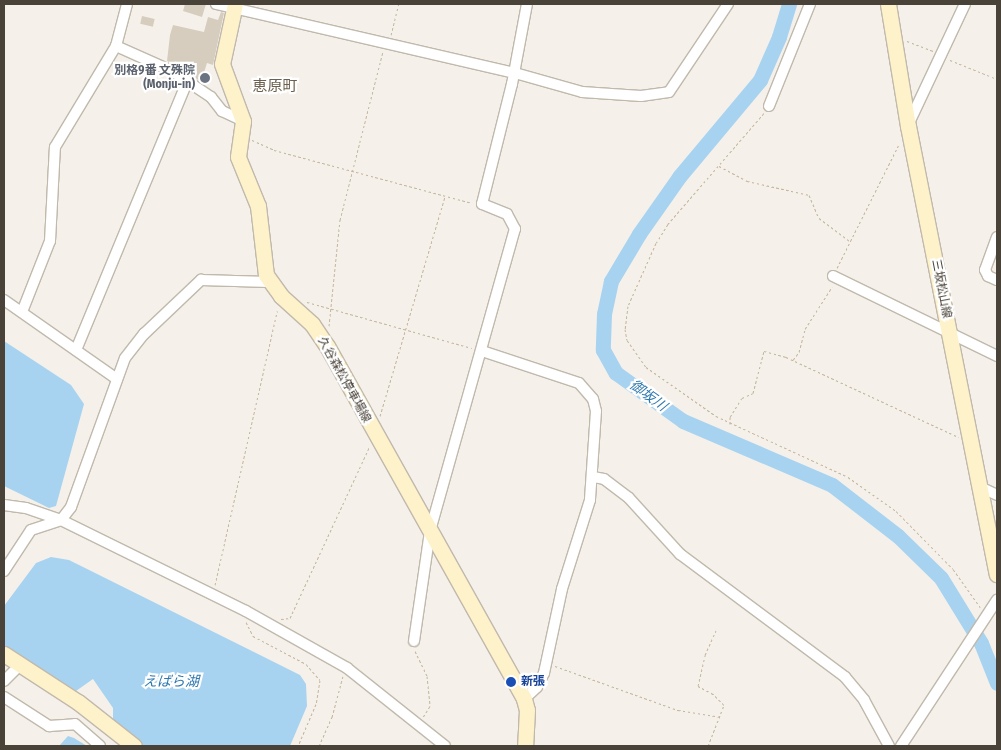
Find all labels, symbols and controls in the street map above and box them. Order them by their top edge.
place label: 別格9番 文殊院 (Monju-in) [114,64,195,92]
marker: 別格9番 文殊院 (Monju-in) [199,72,211,84]
district label: 恵原町 [253,78,297,96]
street label: 三坂松山線 [928,258,954,320]
street label: 久谷森松停車場線 [314,335,374,425]
water label: 御坂川 [626,377,670,415]
water label: えばら湖 [143,674,199,690]
place label: 新張 [521,675,545,689]
marker: 新張 [505,676,517,688]

